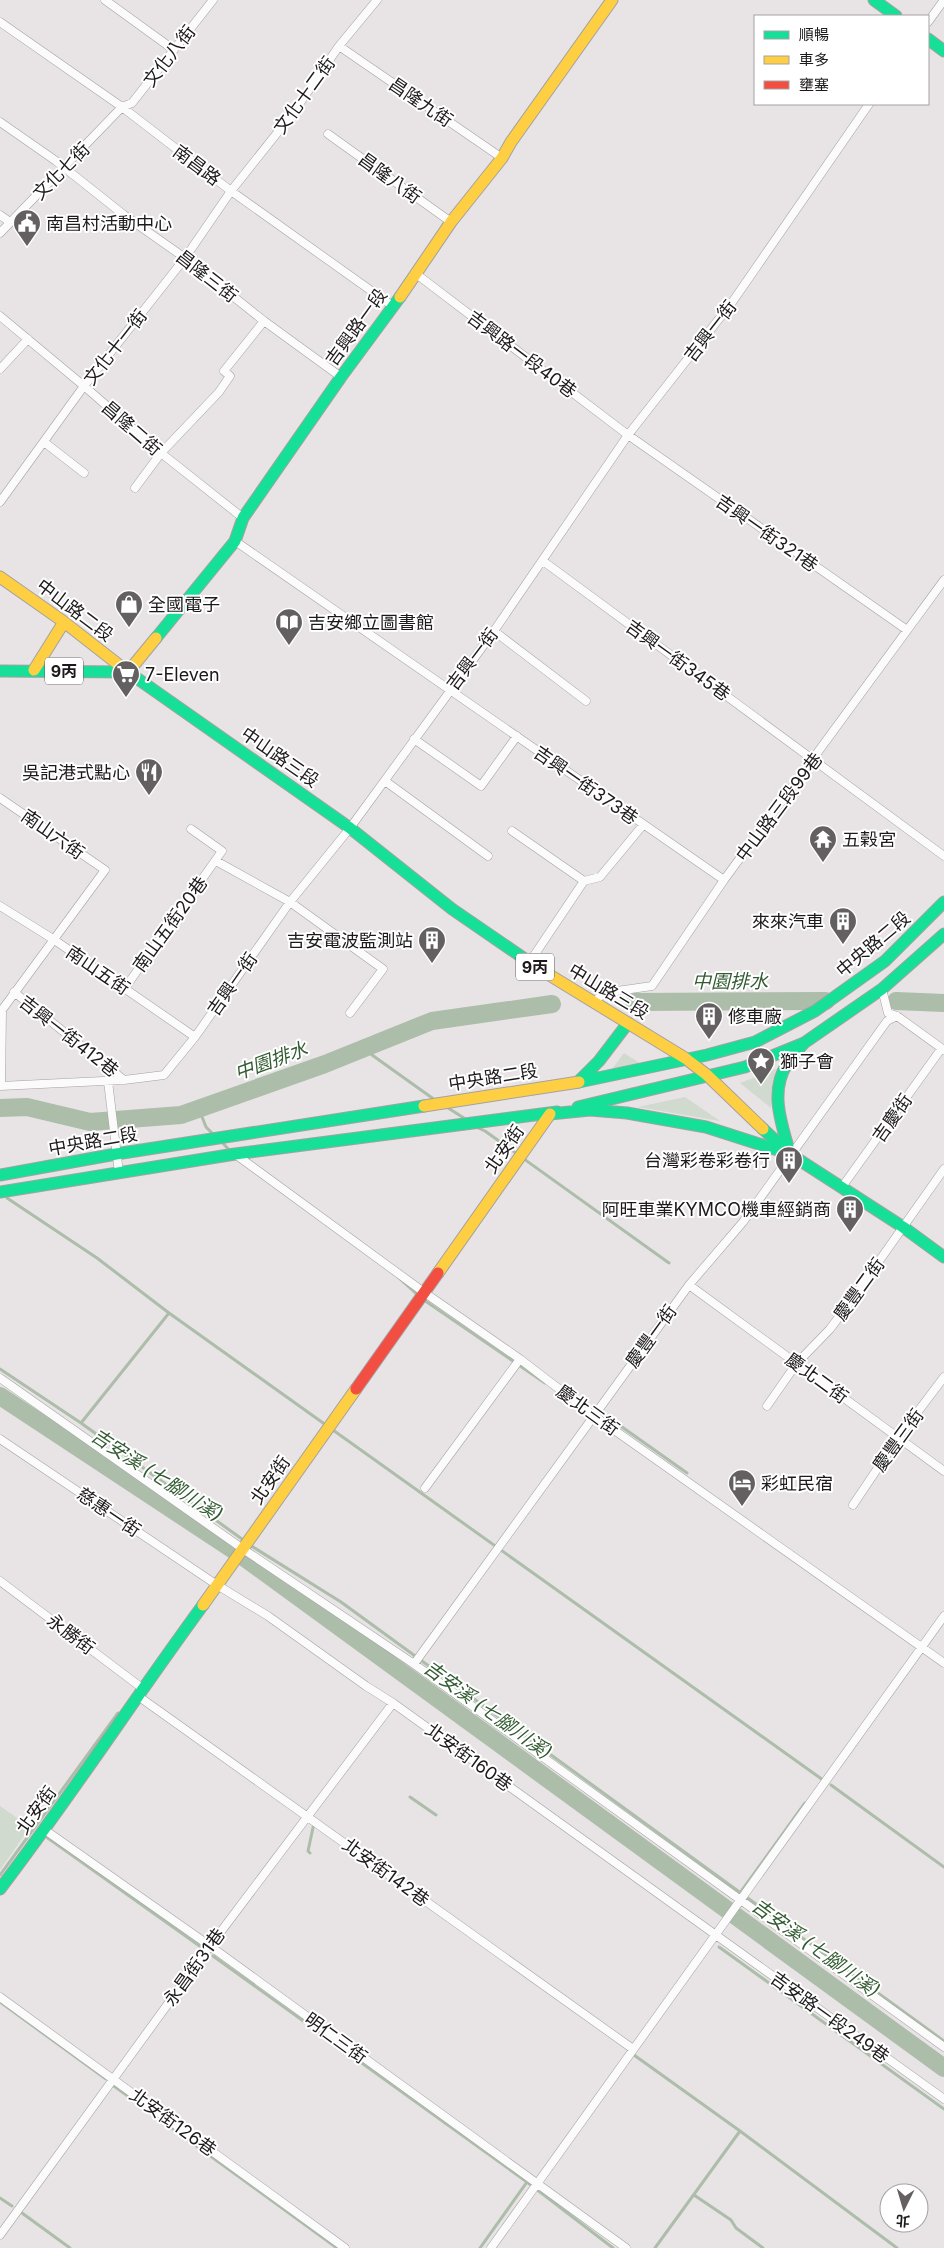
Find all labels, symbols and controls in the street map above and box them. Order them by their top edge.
legend [754,15,929,105]
street label: 文化八街 [139,21,199,91]
text: 順暢 [799,25,829,44]
text: 車多 [799,50,829,69]
street label: 文化十二街 [269,52,339,138]
street label: 昌隆九街 [385,73,457,131]
text: 壅塞 [799,75,829,94]
street label: 文化七街 [28,138,94,204]
street label: 南昌路 [169,140,225,190]
street label: 昌隆八街 [355,148,425,208]
public building icon: 南昌村活動中心 [12,208,42,247]
place label: 南昌村活動中心 [46,213,172,234]
street label: 昌隆三街 [172,246,242,306]
street label: 吉興路一段 [321,284,391,370]
street label: 吉興一街 [680,296,740,366]
street label: 文化十一街 [79,305,151,389]
street label: 吉興路一段40巷 [463,306,581,402]
street label: 昌隆二街 [98,396,166,460]
street label: 吉興一街321巷 [712,490,822,576]
street label: 中山路二段 [33,575,117,645]
shop icon: 全國電子 [114,589,144,628]
place label: 全國電子 [148,594,220,615]
library icon: 吉安鄉立圖書館 [274,607,304,646]
place label: 吉安鄉立圖書館 [308,612,434,633]
street label: 吉興一街345巷 [622,615,734,705]
street label: 吉興一街 [442,624,502,694]
road number: 9丙 [45,658,83,684]
supermarket icon: 7-Eleven [111,659,141,698]
place label: 7-Eleven [145,664,220,685]
street label: 中山路三段 [237,723,323,791]
street label: 吉興一街373巷 [530,741,642,829]
street label: 中山路三段99巷 [731,749,827,865]
restaurant icon: 吳記港式點心 [134,757,164,796]
place label: 吳記港式點心 [22,762,130,783]
street label: 南山六街 [17,805,89,863]
temple icon: 五榖宮 [808,824,838,863]
place label: 五榖宮 [842,829,896,850]
street label: 南山五街20巷 [128,872,212,976]
building icon: 來來汽車 [828,906,858,945]
street label: 中央路二段 [832,907,914,981]
place label: 來來汽車 [752,911,824,932]
building icon: 吉安電波監測站 [417,925,447,964]
place label: 吉安電波監測站 [287,930,413,951]
street label: 南山五街 [62,941,134,999]
street label: 吉興一街 [203,948,261,1020]
road number: 9丙 [516,954,554,980]
street label: 中山路三段 [565,959,653,1023]
water label: 中園排水 [692,970,769,993]
street label: 吉興一街412巷 [15,991,123,1081]
building icon: 修車廠 [694,1001,724,1040]
place label: 修車廠 [728,1006,782,1027]
water label: 中園排水 [231,1037,312,1085]
place icon: 獅子會 [746,1046,776,1085]
place label: 獅子會 [780,1051,834,1072]
street label: 中央路二段 [447,1060,539,1094]
street label: 吉慶街 [868,1090,916,1146]
street label: 北安街 [480,1121,528,1177]
street label: 中央路二段 [47,1123,139,1159]
building icon: 台灣彩卷彩卷行 [774,1145,804,1184]
place label: 台灣彩卷彩卷行 [644,1150,770,1171]
building icon: 阿旺車業KYMCO機車經銷商 [835,1194,865,1233]
place label: 阿旺車業KYMCO機車經銷商 [602,1199,831,1220]
street label: 慶豐二街 [829,1254,889,1324]
street label: 慶豐一街 [621,1301,681,1371]
street label: 慶北二街 [782,1348,852,1408]
street label: 慶北三街 [553,1380,623,1440]
street label: 慶豐三街 [868,1405,928,1475]
water label: 吉安溪 (七腳川溪) [87,1424,227,1526]
street label: 北安街 [246,1452,294,1508]
hotel icon: 彩虹民宿 [727,1468,757,1507]
place label: 彩虹民宿 [761,1473,833,1494]
street label: 慈惠一街 [73,1483,145,1541]
street label: 永勝街 [43,1609,99,1659]
water label: 吉安溪 (七腳川溪) [420,1656,556,1764]
street label: 北安街160巷 [422,1719,516,1795]
street label: 北安街 [12,1782,60,1838]
street label: 北安街142巷 [339,1834,433,1910]
water label: 吉安溪 (七腳川溪) [748,1894,884,2002]
street label: 永昌街31巷 [159,1924,229,2010]
street label: 吉安路一段249巷 [767,1967,893,2067]
street label: 明仁三街 [301,2008,371,2068]
street label: 北安街126巷 [126,2084,220,2160]
north arrow [879,2183,929,2233]
text: 北 [895,2212,911,2231]

